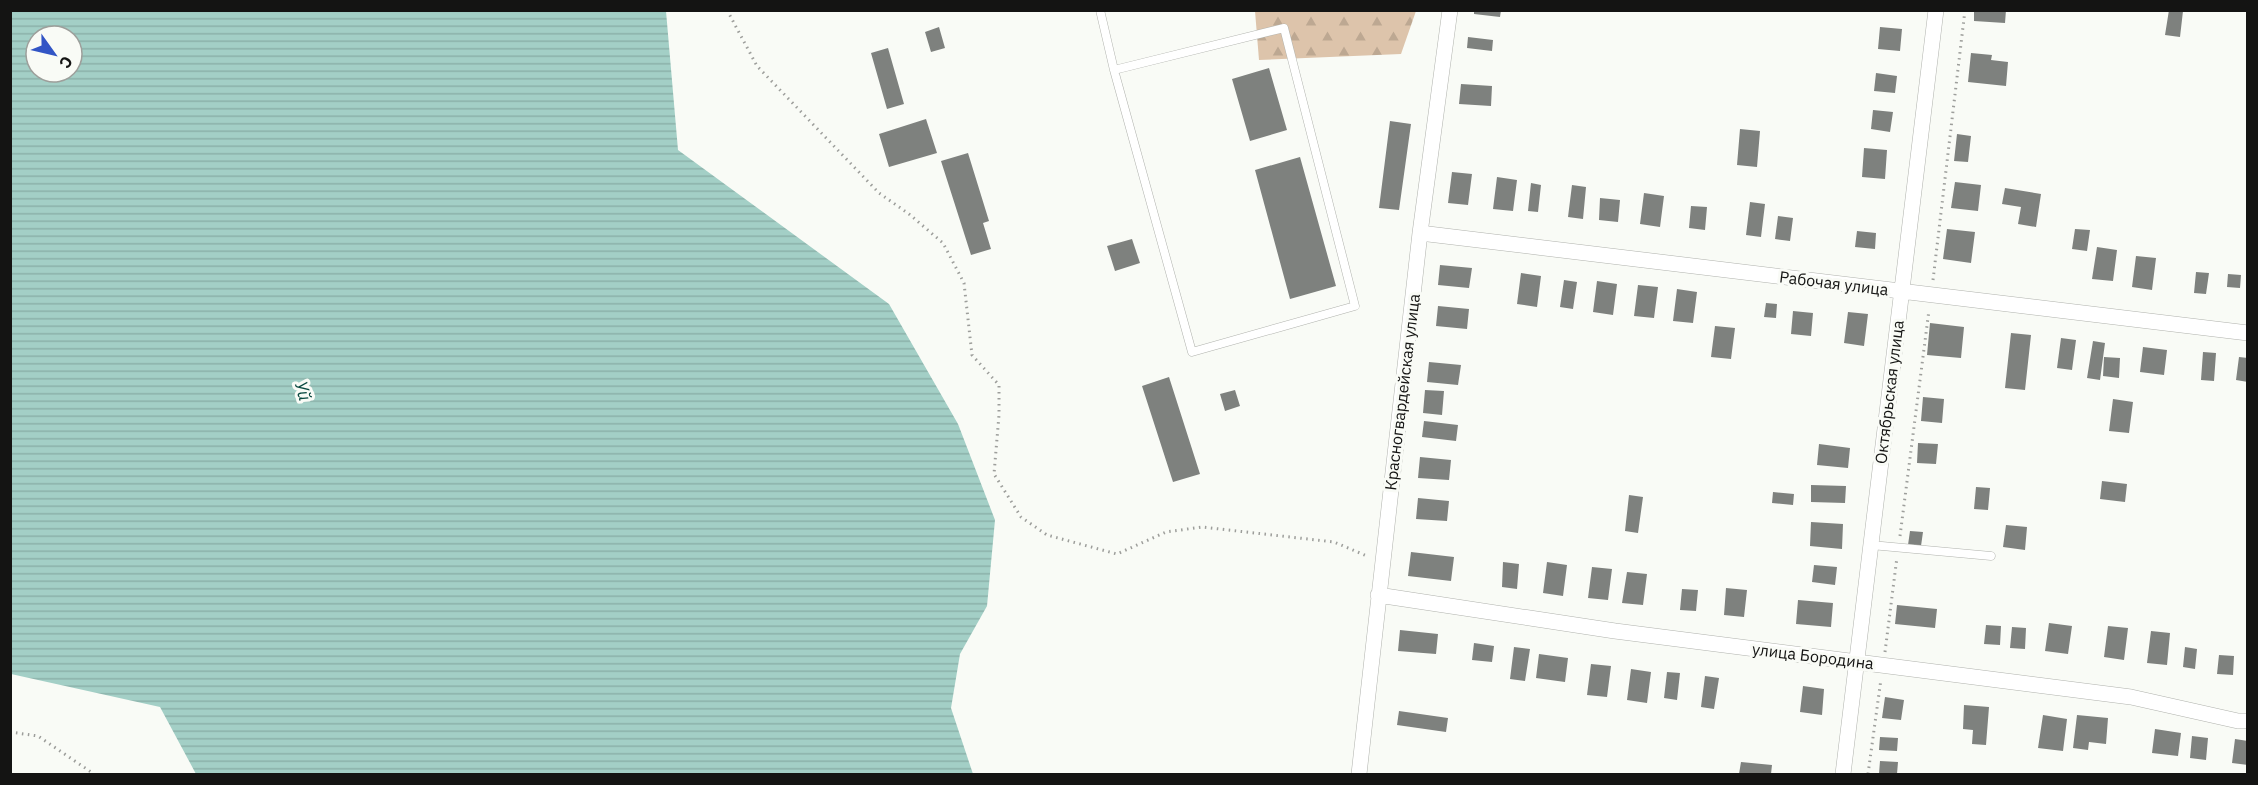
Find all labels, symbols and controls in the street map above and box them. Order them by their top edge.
north arrow [24,24,84,84]
text: С [55,52,78,72]
street label: Рабочая улица [1778,266,1890,300]
street label: Красногвардейская улица [1380,292,1424,492]
street label: Октябрьская улица [1870,319,1908,465]
water label: Уй [290,378,317,403]
street label: улица Бородина [1751,639,1875,673]

